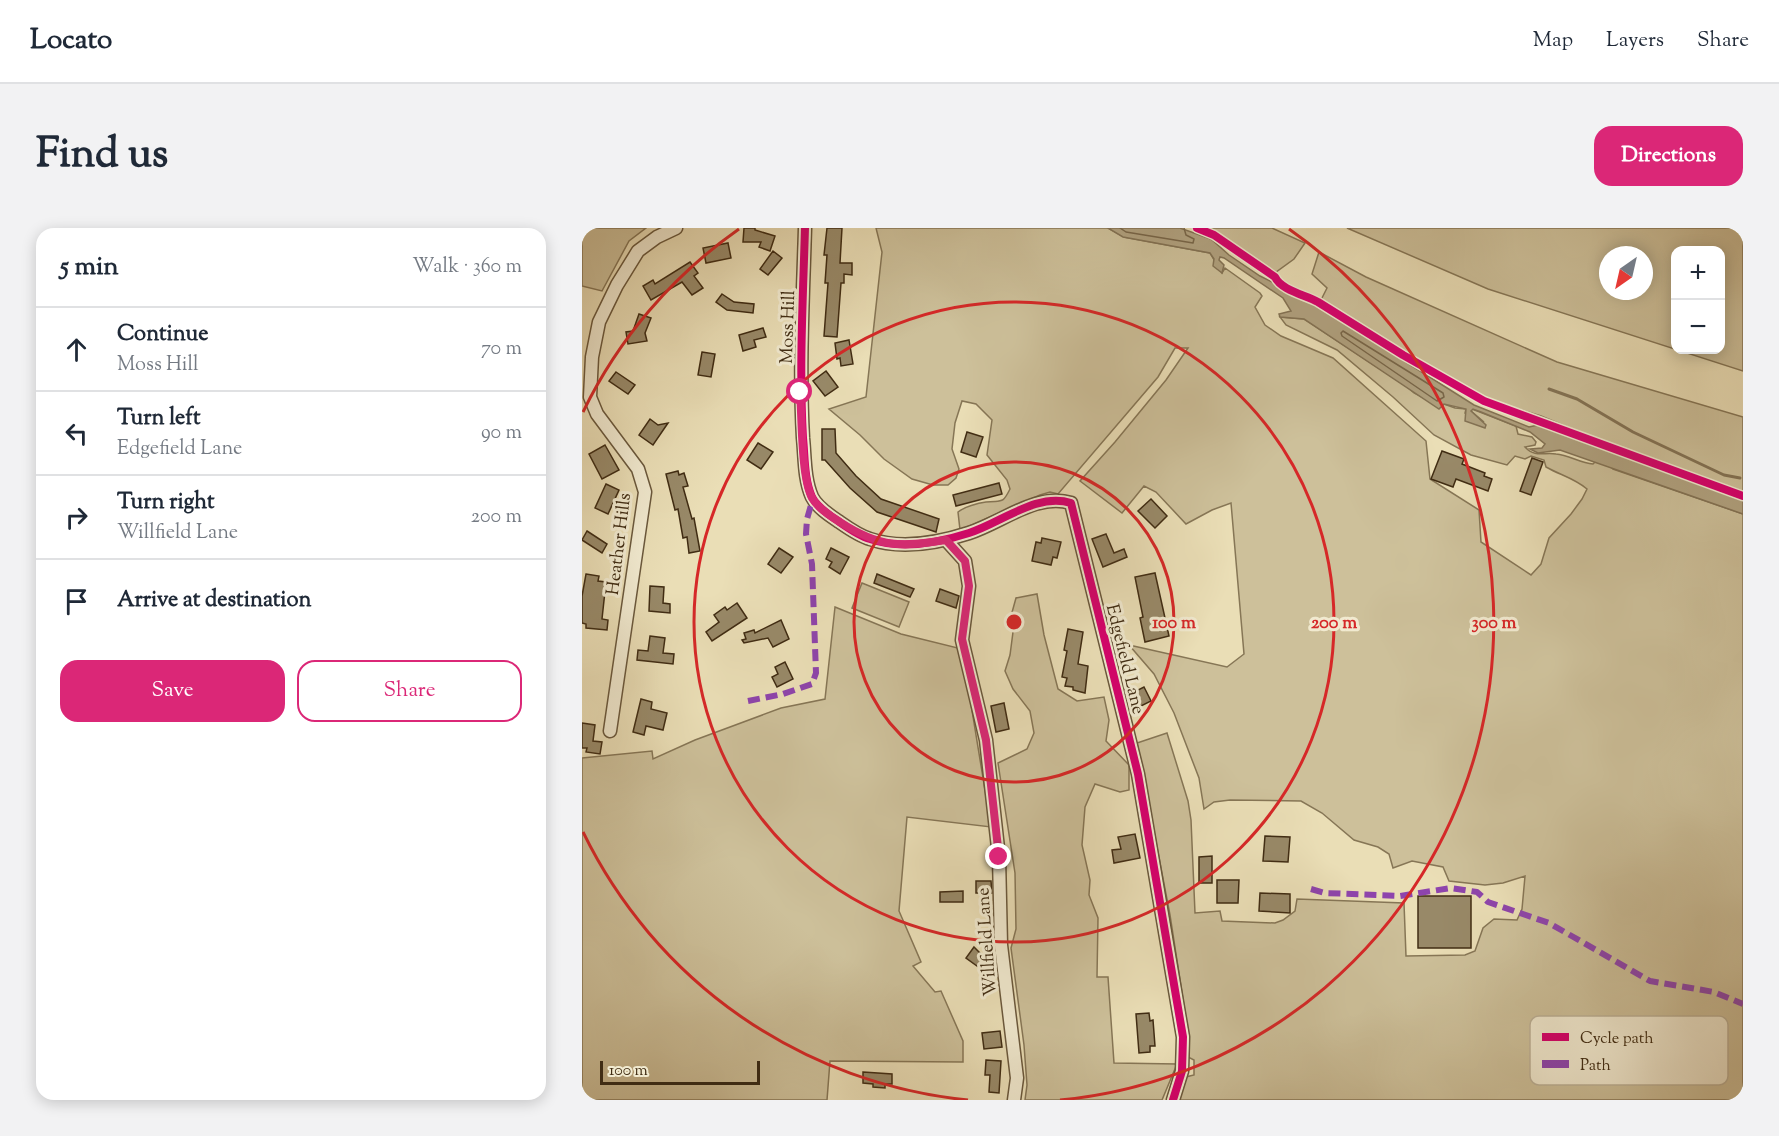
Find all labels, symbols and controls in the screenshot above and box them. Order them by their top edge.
text: Locato [30,21,112,61]
text: Map [1533,26,1573,56]
text: Layers [1606,26,1664,56]
text: Share [1697,26,1749,56]
text: Find us [36,126,168,186]
button: Directions [1594,126,1743,186]
north arrow [1599,246,1653,300]
map controls [1671,246,1725,354]
button: + [1671,246,1725,300]
text: 5 min [60,249,119,286]
text: Walk · 360 m [412,253,522,282]
street label: Moss Hill [775,290,803,364]
button: − [1671,300,1725,354]
text: Continue [117,319,208,351]
icon: ahead [60,333,93,366]
text: 70 m [481,335,522,364]
text: Moss Hill [117,351,199,380]
route start [786,378,812,404]
text: Turn left [117,403,200,435]
icon: left [60,417,93,450]
text: 90 m [481,419,522,448]
text: Edgefield Lane [117,435,242,464]
text: Turn right [117,487,214,519]
street label: Heather Hills [601,492,639,597]
icon: right [60,501,93,534]
text: 200 m [471,503,522,532]
text: Willfield Lane [117,519,238,548]
icon: arrive [60,585,93,618]
text: Arrive at destination [117,585,312,617]
street label: Edgefield Lane [1098,602,1150,717]
text: 100 m [1152,611,1196,637]
text: 200 m [1311,611,1357,637]
text: 300 m [1472,611,1517,637]
centre of rings [1004,612,1024,632]
button: Save [60,660,285,722]
button: Share [297,660,522,722]
route end [985,843,1011,869]
street label: Willfield Lane [971,887,1005,997]
legend [1530,1016,1728,1085]
text: Cycle path [1580,1028,1654,1051]
text: Path [1580,1055,1611,1078]
scale bar [600,1058,760,1086]
text: 100 m [609,1060,648,1083]

